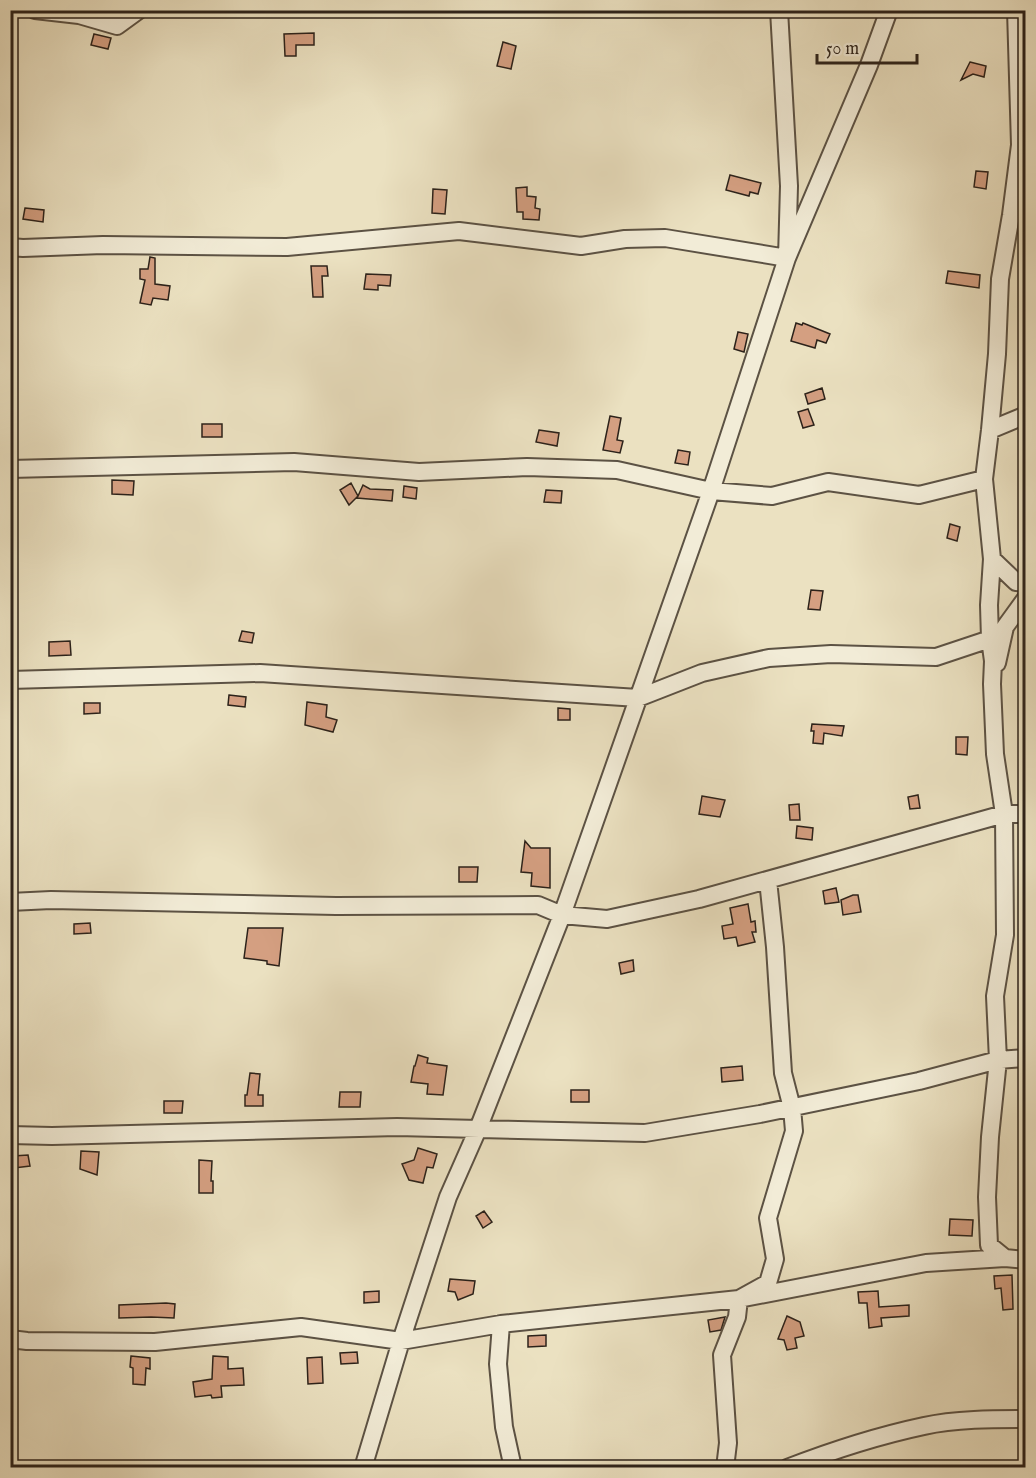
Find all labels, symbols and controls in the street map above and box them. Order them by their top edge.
scale bar [817,27,918,65]
text: 50 m [826,38,859,61]

